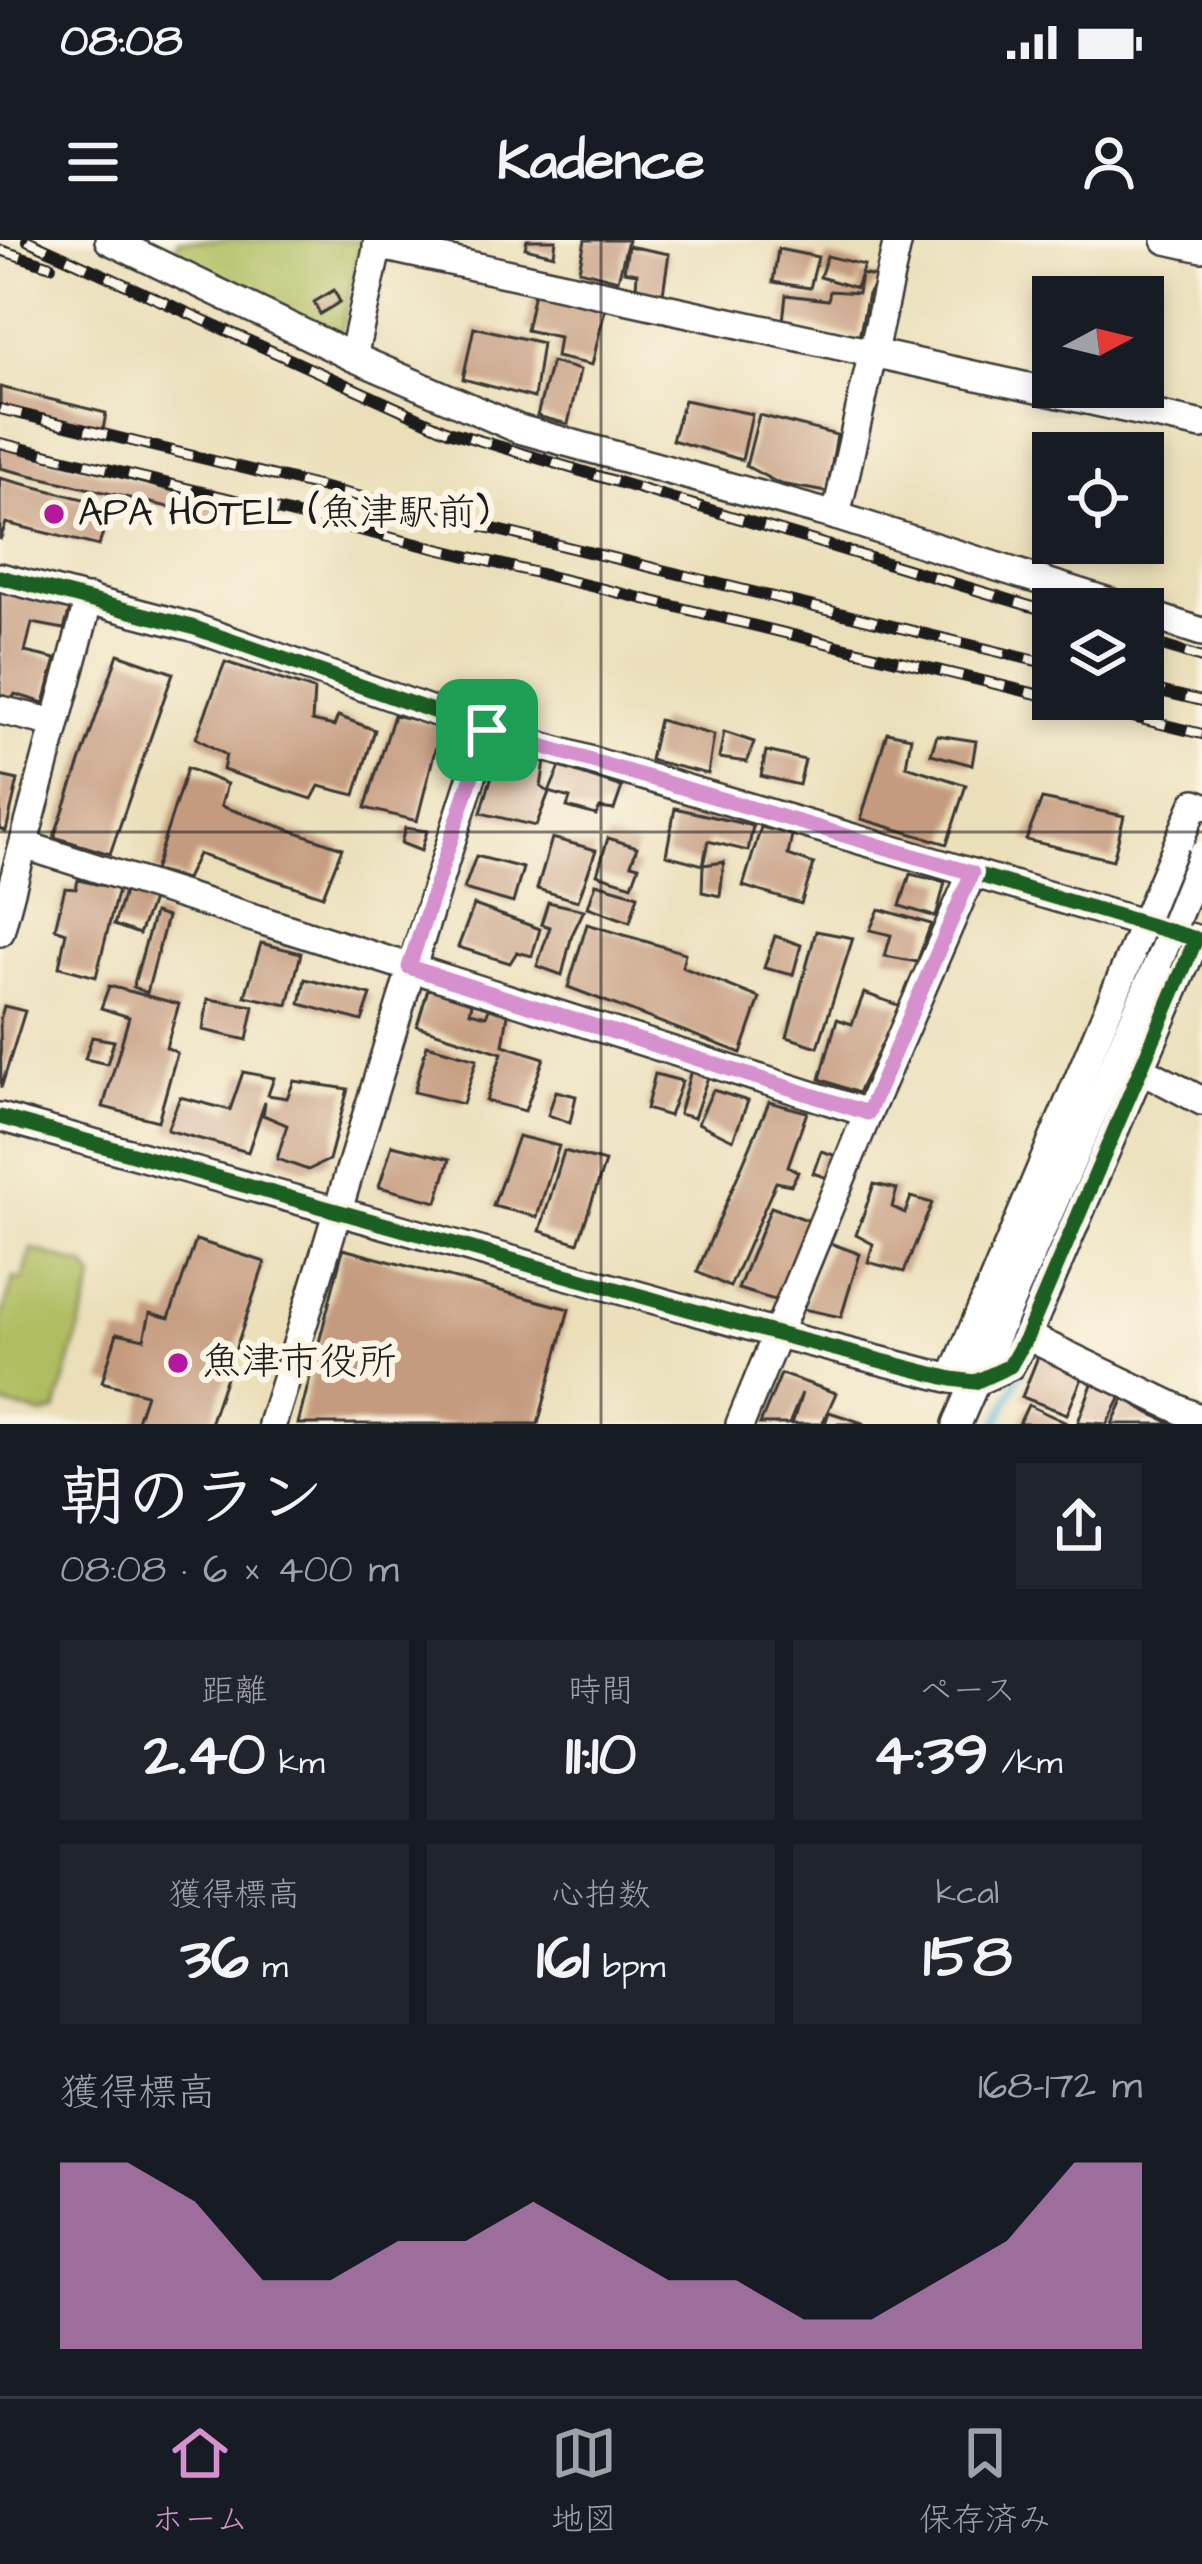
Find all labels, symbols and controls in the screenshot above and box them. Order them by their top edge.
text: 08:08 [60,11,183,73]
text: Kadence [497,125,705,200]
icon: menu [60,129,126,195]
icon: person [1076,129,1142,195]
north arrow [1032,276,1164,408]
map controls [1032,276,1164,720]
button: locate [1032,432,1164,564]
place label: APA HOTEL (魚津駅前) [78,487,490,541]
marker: APA HOTEL (魚津駅前) [41,501,67,527]
button: layers [1032,588,1164,720]
pin [436,679,538,781]
icon: arrive [454,697,520,763]
place label: 魚津市役所 [202,1336,397,1390]
marker: 魚津市役所 [165,1350,191,1376]
text: 朝のラン [60,1453,324,1545]
button: share [1016,1463,1142,1589]
text: 08:08 · 6 × 400 m [60,1544,399,1598]
text: 距離 [201,1668,267,1714]
text: 時間 [568,1668,634,1714]
text: ペース [919,1668,1016,1714]
text: 2.40 [144,1714,265,1797]
text: 11:10 [566,1714,636,1797]
text: 4:39 [873,1714,988,1797]
text: km [265,1740,325,1786]
text: /km [988,1740,1063,1786]
text: kcal [936,1870,999,1916]
text: 獲得標高 [168,1872,300,1918]
text: 心拍数 [551,1872,650,1918]
text: 158 [923,1916,1012,1999]
text: 36 [181,1918,249,2001]
text: 161 [537,1918,590,2001]
text: m [249,1944,288,1990]
text: bpm [590,1944,665,1990]
text: 168–172 m [978,2060,1142,2114]
text: 獲得標高 [60,2067,216,2121]
tab: ホーム [151,2420,249,2543]
tab: 地図 [551,2420,617,2543]
tab: 保存済み [919,2420,1051,2543]

